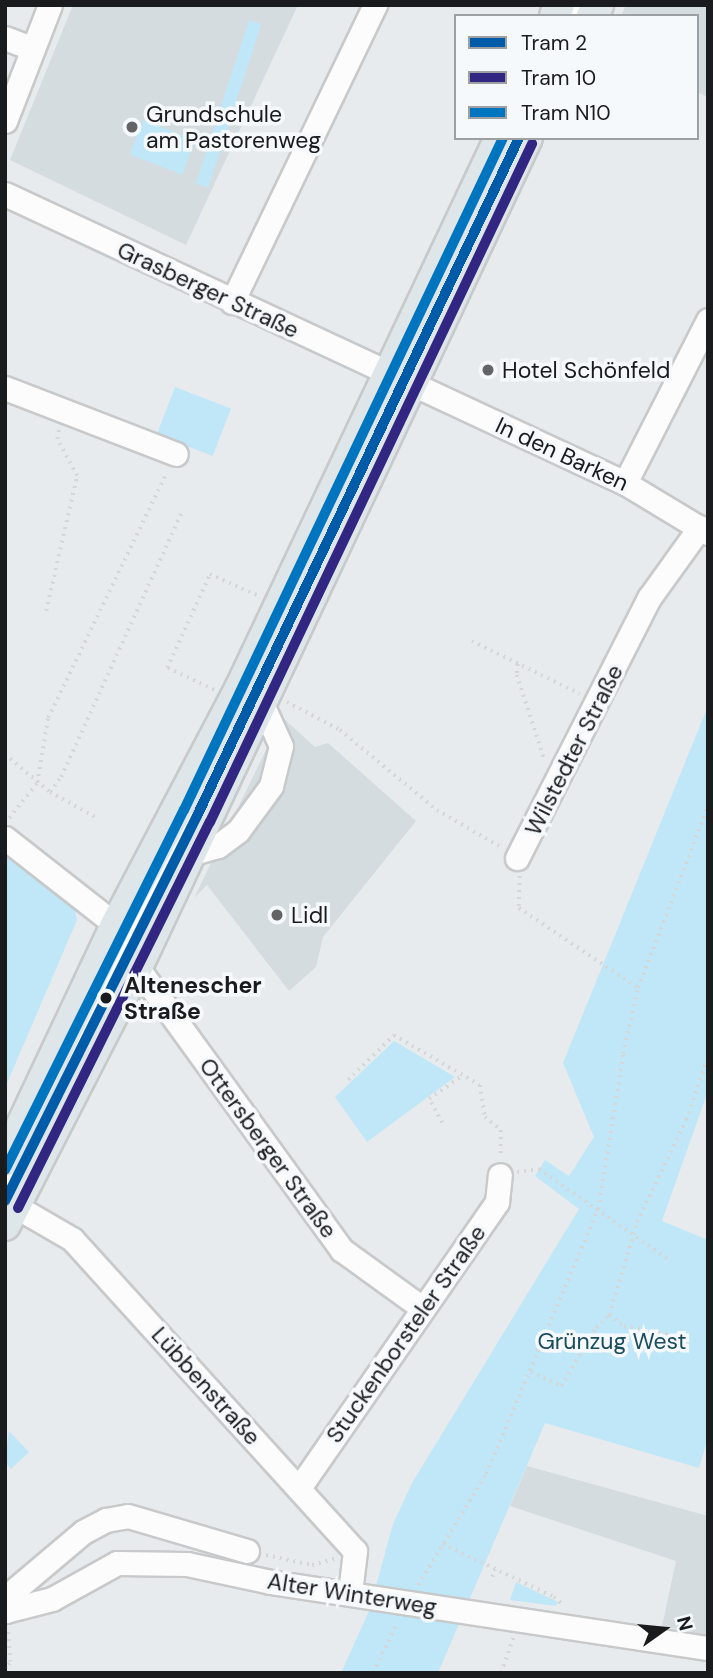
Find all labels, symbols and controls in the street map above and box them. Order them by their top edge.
legend [454,14,699,140]
text: Tram 2 [521,29,587,57]
text: Tram 10 [521,64,596,92]
text: Tram N10 [521,99,611,127]
place label: Grundschule am Pastorenweg [146,100,321,154]
marker: Grundschule am Pastorenweg [124,119,140,135]
street label: Grasberger Straße [113,236,303,344]
place label: Hotel Schönfeld [502,356,670,384]
marker: Hotel Schönfeld [480,362,496,378]
street label: In den Barken [491,411,633,497]
street label: Wilstedter Straße [519,660,629,840]
place label: Lidl [291,901,328,929]
marker: Lidl [269,907,285,923]
place label: Altenescher Straße [124,971,262,1025]
marker: Altenescher Straße [94,986,118,1010]
street label: Ottersberger Straße [193,1053,343,1243]
street label: Stuckenborsteler Straße [320,1220,492,1448]
street label: Lübbenstraße [146,1321,266,1451]
park label: Grünzug West [537,1327,687,1355]
street label: Alter Winterweg [265,1567,439,1621]
north arrow [629,1594,699,1664]
text: N [671,1613,699,1633]

